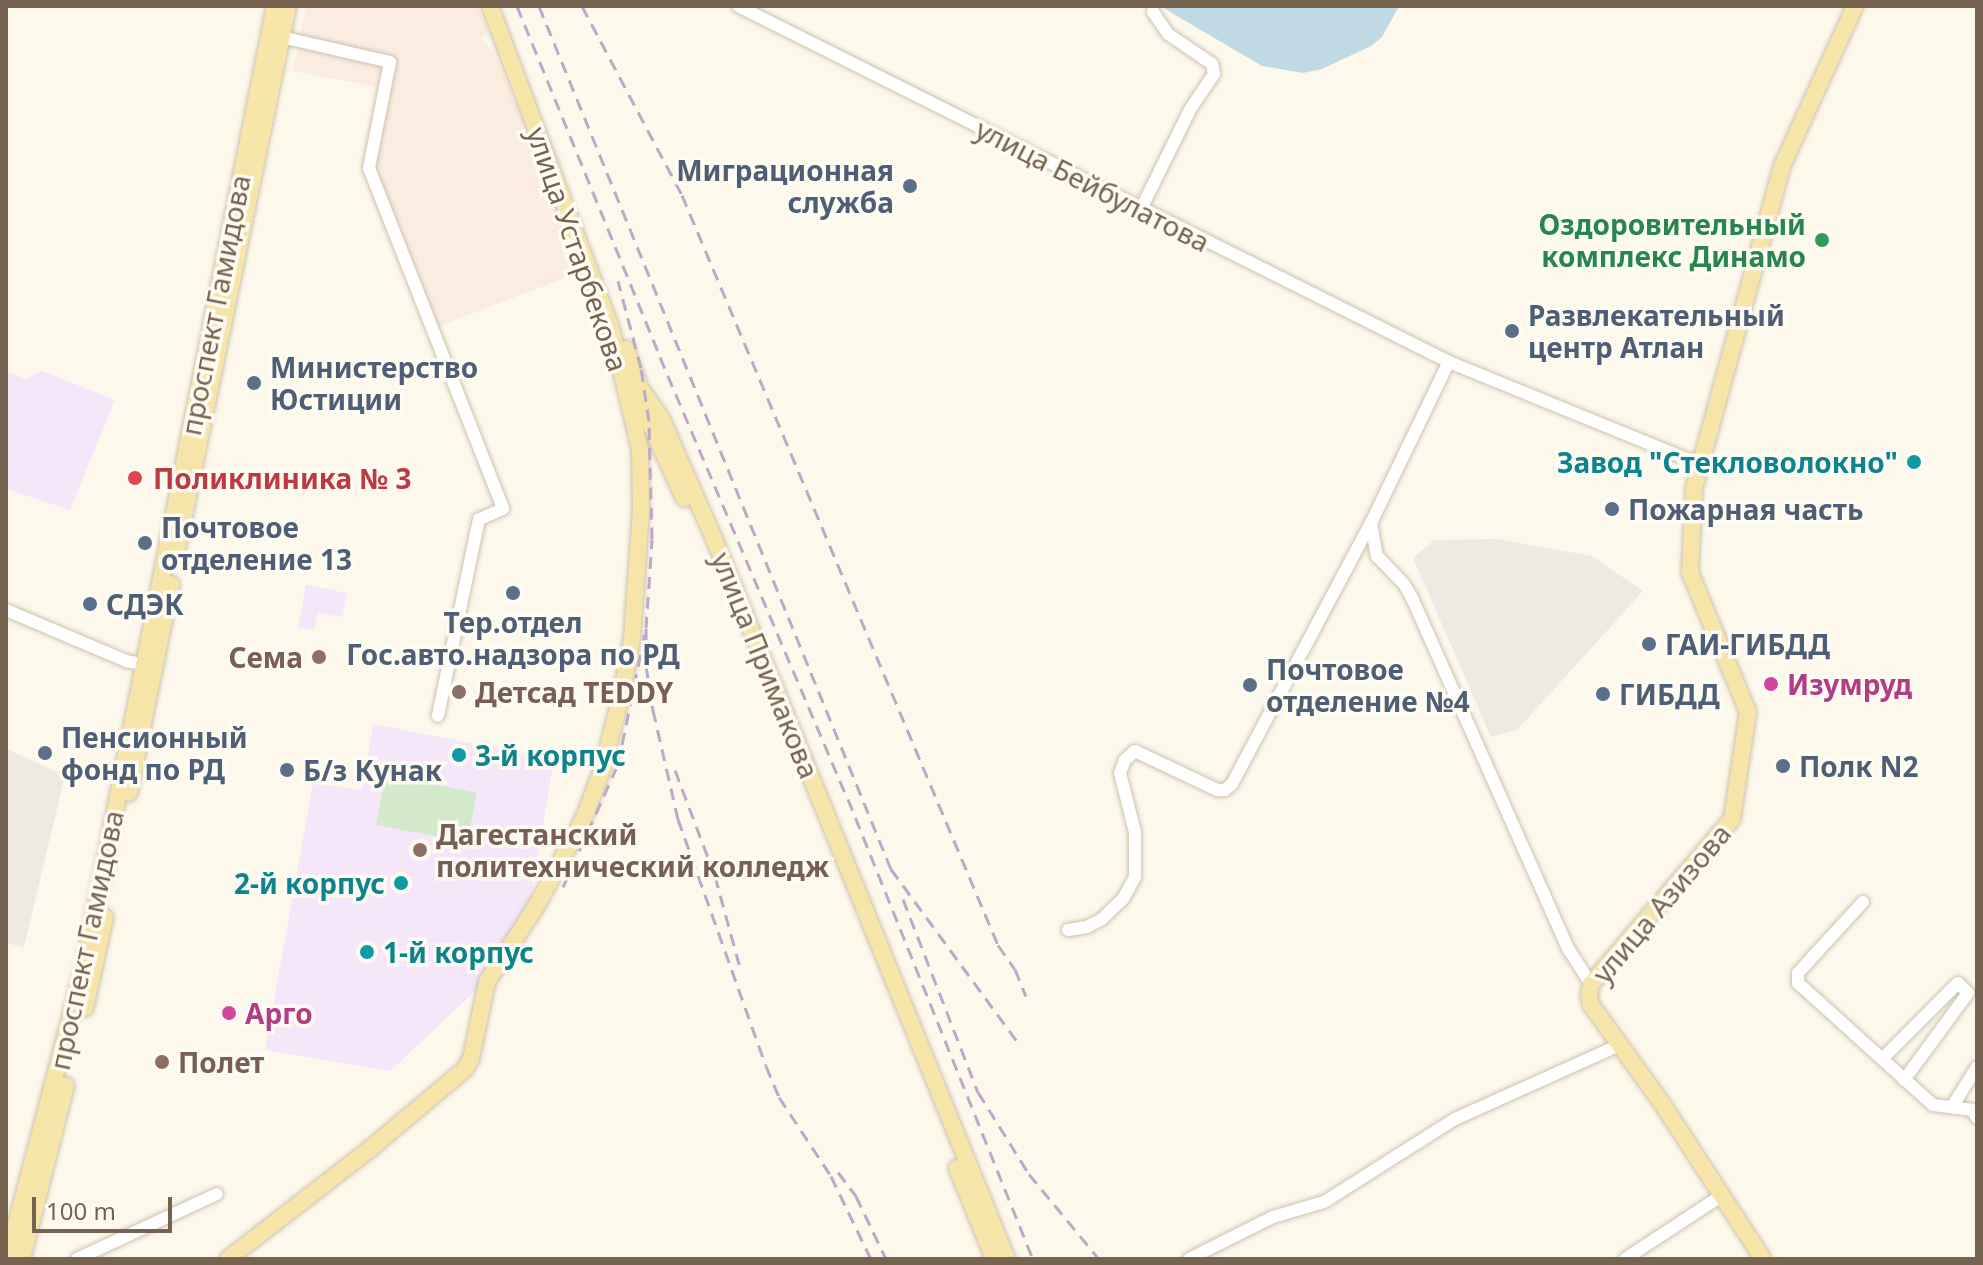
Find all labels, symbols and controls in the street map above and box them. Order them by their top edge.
street label: улица Бейбулатова [970,111,1216,259]
street label: улица Устарбекова [520,122,636,376]
place label: Миграционная служба [676,153,894,219]
street label: проспект Гамидова [173,172,257,438]
marker: Миграционная служба [901,177,919,195]
place label: Оздоровительный комплекс Динамо [1539,207,1806,273]
marker: Оздоровительный комплекс Динамо [1813,231,1831,249]
place label: Развлекательный центр Атлан [1528,298,1785,364]
marker: Развлекательный центр Атлан [1503,322,1521,340]
place label: Министерство Юстиции [270,350,478,416]
marker: Министерство Юстиции [245,374,263,392]
place label: Завод "Стекловолокно" [1557,445,1898,479]
marker: Завод "Стекловолокно" [1905,453,1923,471]
place label: Поликлиника № 3 [153,461,412,495]
marker: Поликлиника № 3 [124,467,146,489]
place label: Пожарная часть [1628,492,1863,526]
marker: Пожарная часть [1603,500,1621,518]
place label: Почтовое отделение 13 [161,510,352,576]
marker: Почтовое отделение 13 [136,534,154,552]
street label: улица Примакова [705,547,827,783]
marker: Тер.отдел Гос.авто.надзора по РД [504,584,522,602]
place label: СДЭК [106,587,184,621]
marker: СДЭК [81,595,99,613]
place label: Тер.отдел Гос.авто.надзора по РД [346,605,680,671]
place label: ГАИ-ГИБДД [1665,627,1830,661]
marker: ГАИ-ГИБДД [1640,635,1658,653]
place label: Сема [228,640,303,674]
marker: Сема [310,648,328,666]
place label: Почтовое отделение №4 [1266,652,1470,718]
place label: Изумруд [1787,667,1912,701]
place label: Детсад TEDDY [475,675,673,709]
marker: Изумруд [1762,675,1780,693]
marker: Почтовое отделение №4 [1241,676,1259,694]
place label: ГИБДД [1619,677,1720,711]
marker: Детсад TEDDY [450,683,468,701]
marker: ГИБДД [1594,685,1612,703]
place label: Пенсионный фонд по РД [61,720,248,786]
place label: 3-й корпус [475,738,626,772]
marker: Пенсионный фонд по РД [36,744,54,762]
marker: 3-й корпус [450,746,468,764]
place label: Полк N2 [1799,749,1918,783]
place label: Б/з Кунак [303,753,442,787]
marker: Полк N2 [1774,757,1792,775]
marker: Б/з Кунак [278,761,296,779]
street label: проспект Гамидова [42,807,130,1073]
place label: Дагестанский политехнический колледж [436,817,829,883]
street label: улица Азизова [1585,817,1737,989]
marker: Дагестанский политехнический колледж [411,841,429,859]
place label: 2-й корпус [234,866,385,900]
marker: 2-й корпус [392,874,410,892]
place label: 1-й корпус [383,935,534,969]
marker: 1-й корпус [358,943,376,961]
place label: Арго [245,996,313,1030]
marker: Арго [220,1004,238,1022]
place label: Полет [178,1045,264,1079]
marker: Полет [153,1053,171,1071]
scale bar [36,1181,176,1231]
text: 100 m [46,1194,116,1227]

